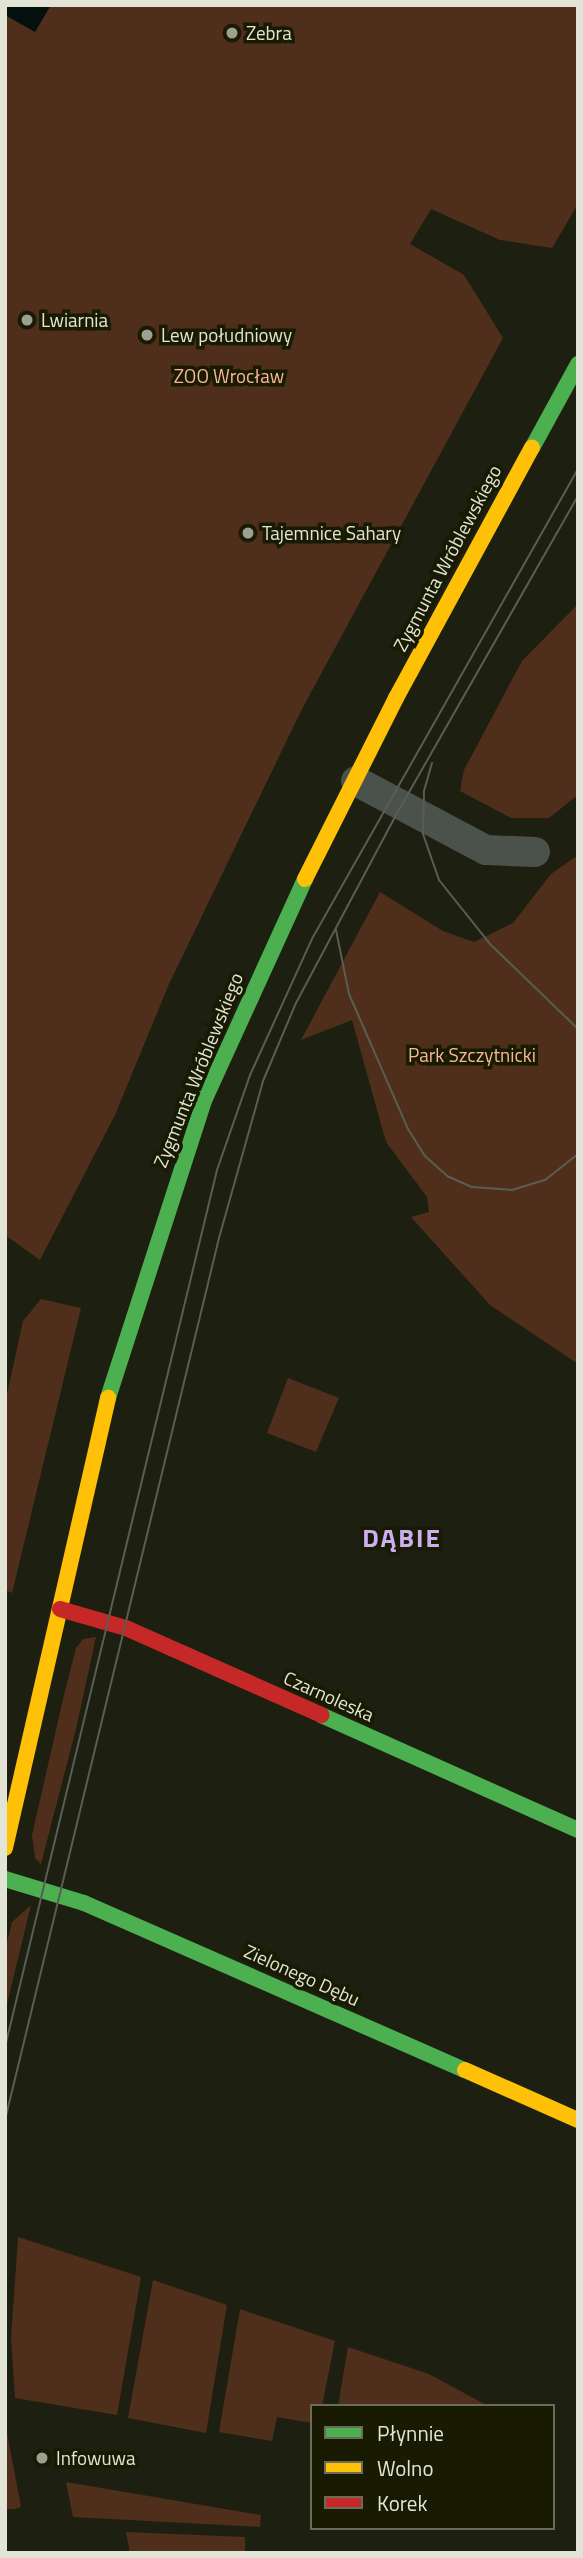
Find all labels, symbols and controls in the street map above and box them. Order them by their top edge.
place label: Zebra [246,22,292,44]
marker: Zebra [224,25,240,41]
place label: Lwiarnia [41,309,108,331]
marker: Lwiarnia [19,312,35,328]
place label: Lew południowy [161,324,292,346]
marker: Lew południowy [139,327,155,343]
park label: ZOO Wrocław [174,365,284,387]
street label: Zygmunta Wróblewskiego [388,461,506,655]
place label: Tajemnice Sahary [262,522,401,544]
marker: Tajemnice Sahary [240,525,256,541]
street label: Zygmunta Wróblewskiego [148,969,248,1171]
park label: Park Szczytnicki [408,1044,536,1066]
district label: DĄBIE [363,1522,441,1554]
street label: Czarnoleska [280,1666,378,1726]
street label: Zielonego Dębu [241,1939,363,2011]
legend [310,2404,555,2530]
text: Płynnie [377,2417,444,2449]
place label: Infowuwa [56,2447,135,2469]
marker: Infowuwa [34,2450,50,2466]
text: Wolno [377,2452,434,2484]
text: Korek [377,2487,427,2519]

